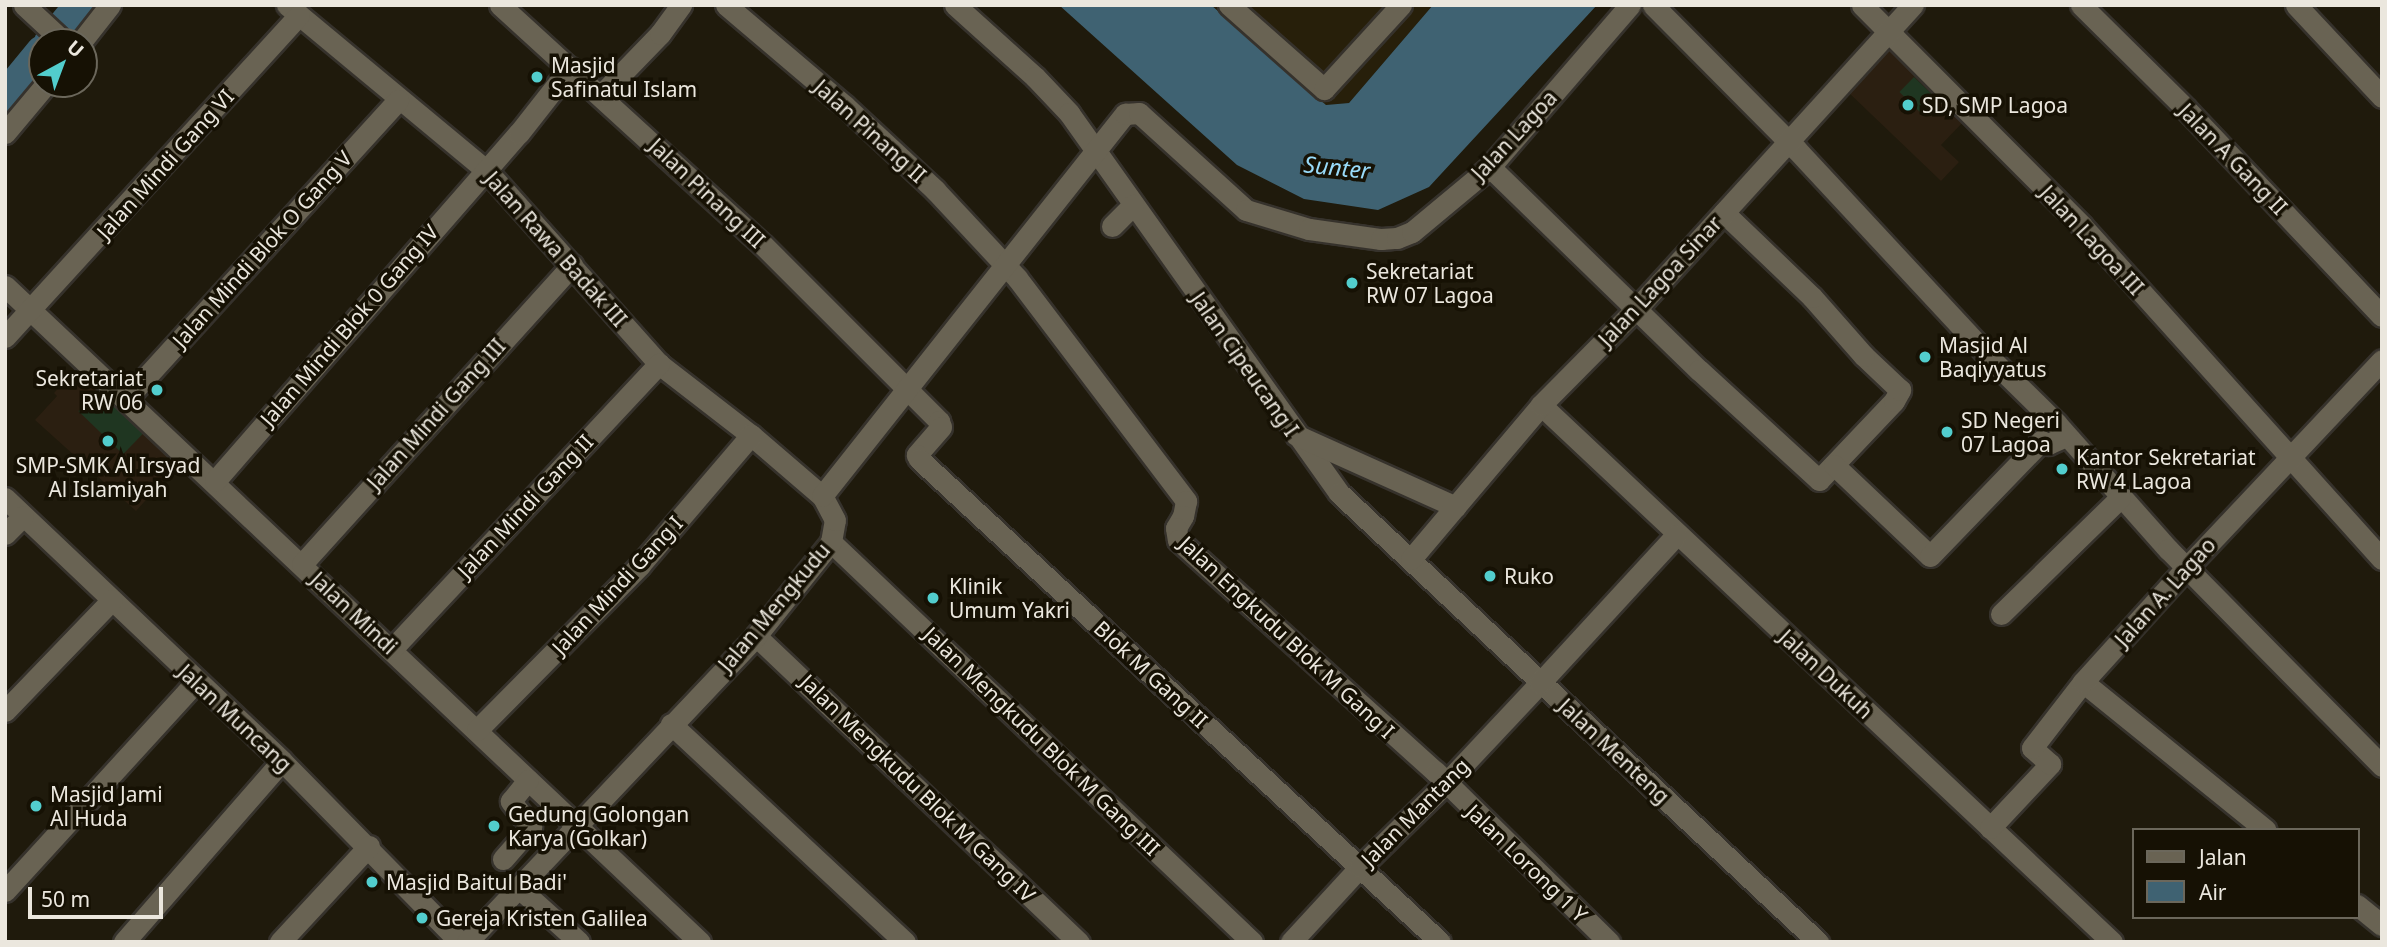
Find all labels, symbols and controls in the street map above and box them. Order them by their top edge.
north arrow [28,28,98,98]
text: U [62,34,89,63]
place label: Masjid Safinatul Islam [551,52,697,102]
marker: Masjid Safinatul Islam [529,69,545,85]
street label: Jalan Pinang II [809,74,931,188]
street label: Jalan Mindi Gang VI [91,84,239,244]
street label: Jalan Lagoa [1466,85,1562,185]
place label: SD, SMP Lagoa [1922,92,2068,118]
marker: SD, SMP Lagoa [1900,97,1916,113]
street label: Jalan A Gang II [2174,98,2292,220]
street label: Jalan Pinang III [644,133,770,253]
street label: Jalan Mindi Blok O Gang V [167,146,357,352]
water label: Sunter [1302,150,1372,184]
street label: Jalan Rawa Badak III [480,166,632,332]
street label: Jalan Lagoa III [2035,180,2149,300]
street label: Jalan Lagoa Sinar [1593,211,1727,351]
street label: Jalan Mindi Blok 0 Gang IV [255,219,443,431]
place label: Sekretariat RW 07 Lagoa [1366,258,1494,308]
marker: Sekretariat RW 07 Lagoa [1344,275,1360,291]
street label: Jalan Cipeucang I [1186,287,1304,441]
place label: Masjid Al Baqiyyatus [1939,332,2047,382]
street label: Jalan Mindi Gang III [362,333,510,495]
marker: Masjid Al Baqiyyatus [1917,349,1933,365]
place label: Sekretariat RW 06 [36,365,143,415]
marker: Sekretariat RW 06 [149,382,165,398]
place label: SD Negeri 07 Lagoa [1961,407,2060,457]
marker: SD Negeri 07 Lagoa [1939,424,1955,440]
street label: Jalan Mindi Gang II [452,429,598,583]
marker: SMP-SMK Al Irsyad Al Islamiyah [100,433,116,449]
place label: Kantor Sekretariat RW 4 Lagoa [2076,444,2256,494]
place label: SMP-SMK Al Irsyad Al Islamiyah [16,452,200,502]
marker: Kantor Sekretariat RW 4 Lagoa [2054,461,2070,477]
street label: Jalan Mindi Gang I [546,511,688,659]
street label: Jalan Engkudu Blok M Gang I [1174,531,1400,743]
street label: Jalan A. Lagao [2110,532,2220,652]
street label: Jalan Mengkudu [713,538,835,676]
place label: Ruko [1504,563,1554,589]
street label: Jalan Mindi [306,567,402,659]
marker: Ruko [1482,568,1498,584]
place label: Klinik Umum Yakri [949,573,1070,623]
marker: Klinik Umum Yakri [923,588,943,608]
street label: Blok M Gang II [1089,615,1213,733]
street label: Jalan Mengkudu Blok M Gang III [919,621,1165,861]
street label: Jalan Dukuh [1774,624,1878,724]
street label: Jalan Muncang [173,659,297,777]
street label: Jalan Mengkudu Blok M Gang IV [795,669,1041,907]
street label: Jalan Menteng [1553,693,1675,809]
street label: Jalan Mantang [1356,753,1474,871]
place label: Masjid Jami Al Huda [50,781,163,831]
marker: Masjid Jami Al Huda [28,798,44,814]
street label: Jalan Lorong 1 Y [1461,799,1593,927]
place label: Gedung Golongan Karya (Golkar) [508,801,689,851]
marker: Gedung Golongan Karya (Golkar) [486,818,502,834]
legend [2132,828,2359,919]
text: Jalan [2199,843,2247,871]
place label: Masjid Baitul Badi' [386,869,567,895]
scale bar [32,874,166,918]
marker: Masjid Baitul Badi' [364,874,380,890]
text: Air [2199,878,2227,906]
text: 50 m [41,885,90,913]
place label: Gereja Kristen Galilea [436,905,648,931]
marker: Gereja Kristen Galilea [414,910,430,926]

